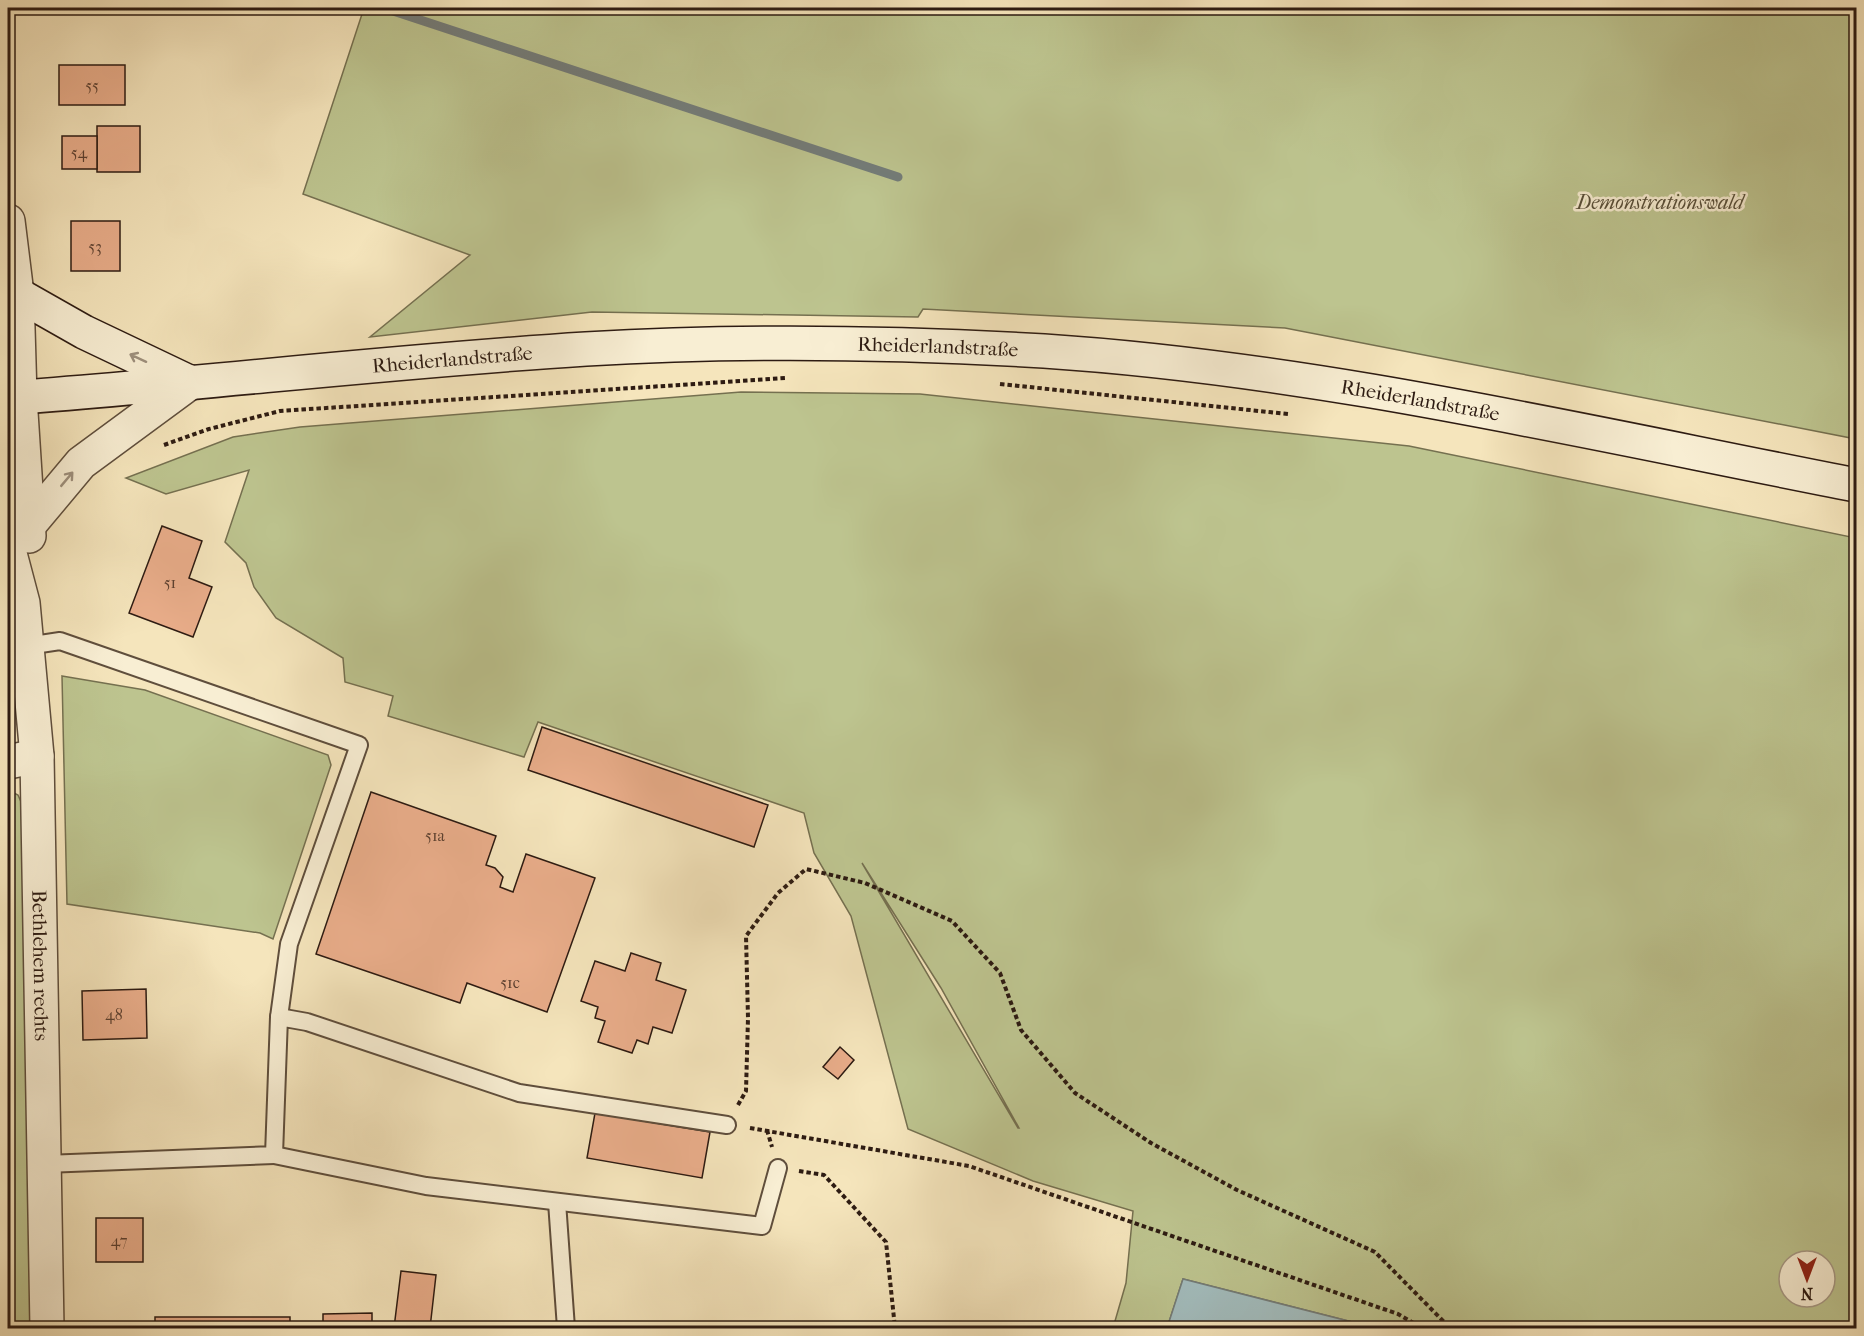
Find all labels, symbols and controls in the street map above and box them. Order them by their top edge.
house number: 55 [85,76,99,95]
house number: 54 [71,143,88,162]
park label: Demonstrationswald [1575,191,1746,214]
house number: 53 [88,237,102,256]
street label: Rheiderlandstraße [857,332,1019,361]
street label: Rheiderlandstraße [371,341,533,377]
one-way arrow [129,351,147,363]
street label: Rheiderlandstraße [1339,375,1502,425]
one-way arrow [60,472,74,487]
house number: 51 [164,573,176,592]
house number: 51a [425,826,446,845]
street label: Bethlehem rechts [28,890,53,1041]
house number: 51c [500,973,520,992]
house number: 48 [105,1005,123,1024]
house number: 47 [111,1231,128,1250]
north arrow [1777,1249,1837,1309]
text: N [1800,1284,1813,1303]

